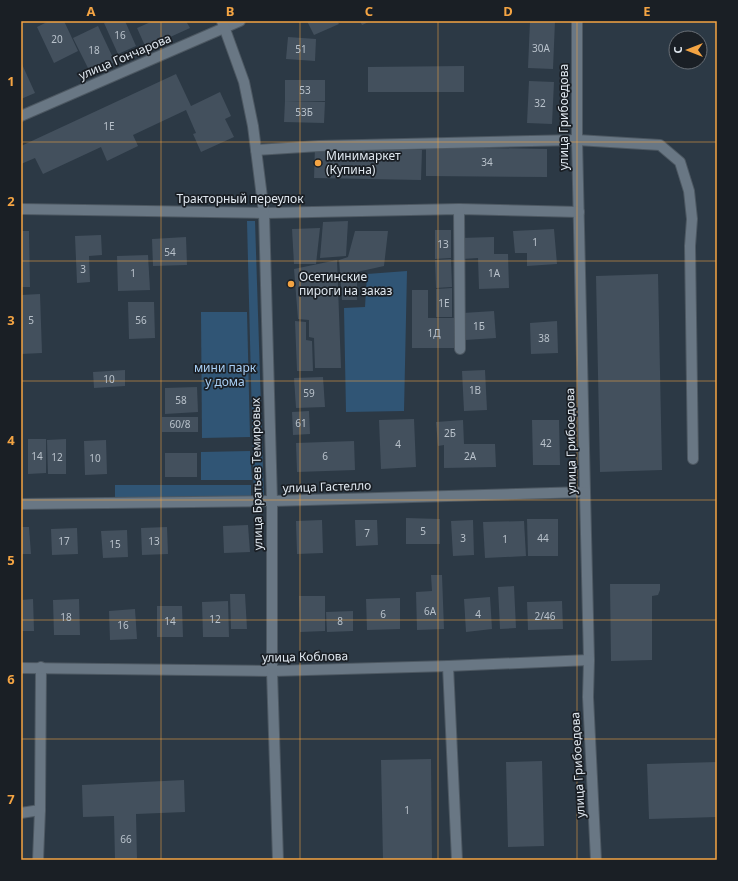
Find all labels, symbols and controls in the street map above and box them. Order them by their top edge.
text: A [87,2,96,20]
text: B [226,2,234,20]
text: C [365,2,373,20]
text: D [503,2,513,20]
text: E [643,2,651,20]
house number: 16 [114,28,126,42]
street label: улица Гончарова [76,29,174,84]
north arrow [668,30,708,70]
house number: 20 [51,32,63,46]
house number: 30А [532,41,551,55]
house number: 51 [295,42,307,56]
house number: 18 [88,43,100,57]
text: С [670,46,685,54]
street label: улица Грибоедова [555,64,572,170]
text: 1 [7,72,15,90]
house number: 53 [299,83,311,97]
house number: 32 [534,96,546,110]
house number: 53Б [295,105,313,119]
house number: 1Е [103,119,115,133]
place label: Минимаркет (Купина) [326,147,401,178]
house number: 34 [481,155,493,169]
marker: Минимаркет (Купина) [313,158,323,168]
street label: Тракторный переулок [176,190,304,207]
text: 2 [7,192,15,210]
house number: 1 [532,235,538,249]
house number: 1З [437,237,449,251]
house number: 54 [164,245,176,259]
house number: 3 [80,262,86,276]
house number: 1 [130,266,136,280]
house number: 1А [488,266,501,280]
place label: Осетинские пироги на заказ [299,268,392,299]
marker: Осетинские пироги на заказ [286,279,296,289]
house number: 1Е [438,296,450,310]
text: 3 [7,311,15,329]
house number: 5 [28,313,34,327]
house number: 56 [135,313,147,327]
house number: 1Б [473,319,485,333]
house number: 1Д [427,326,441,340]
house number: 38 [538,331,550,345]
park label: мини парк у дома [194,359,257,390]
house number: 10 [103,372,115,386]
house number: 1В [469,383,481,397]
house number: 59 [303,386,315,400]
street label: улица Грибоедова [561,388,580,494]
house number: 58 [175,393,187,407]
street label: улица Братьев Темировых [247,397,266,551]
house number: 61 [295,416,307,430]
house number: 60/8 [170,417,191,431]
house number: 2Б [444,426,456,440]
text: 4 [7,431,15,449]
house number: 42 [540,436,552,450]
house number: 4 [395,437,401,451]
house number: 14 [31,449,43,463]
house number: 6 [322,449,328,463]
house number: 2А [464,449,477,463]
house number: 12 [51,450,63,464]
house number: 10 [89,451,101,465]
street label: улица Гастелло [282,476,372,497]
house number: 5 [420,524,426,538]
house number: 7 [364,526,370,540]
house number: 3 [460,531,466,545]
house number: 44 [537,531,549,545]
house number: 1 [502,532,508,546]
house number: 17 [58,534,70,548]
house number: 13 [148,534,160,548]
house number: 15 [109,537,121,551]
text: 5 [7,551,15,569]
house number: 6А [424,604,437,618]
house number: 6 [380,607,386,621]
house number: 4 [475,607,481,621]
house number: 2/46 [535,609,556,623]
house number: 18 [60,610,72,624]
house number: 12 [209,612,221,626]
house number: 14 [164,614,176,628]
house number: 8 [337,614,343,628]
house number: 16 [117,618,129,632]
street label: улица Коблова [262,647,348,666]
text: 6 [7,670,15,688]
street label: улица Грибоедова [566,712,589,819]
text: 7 [7,790,15,808]
house number: 1 [404,803,410,817]
house number: 66 [120,832,132,846]

